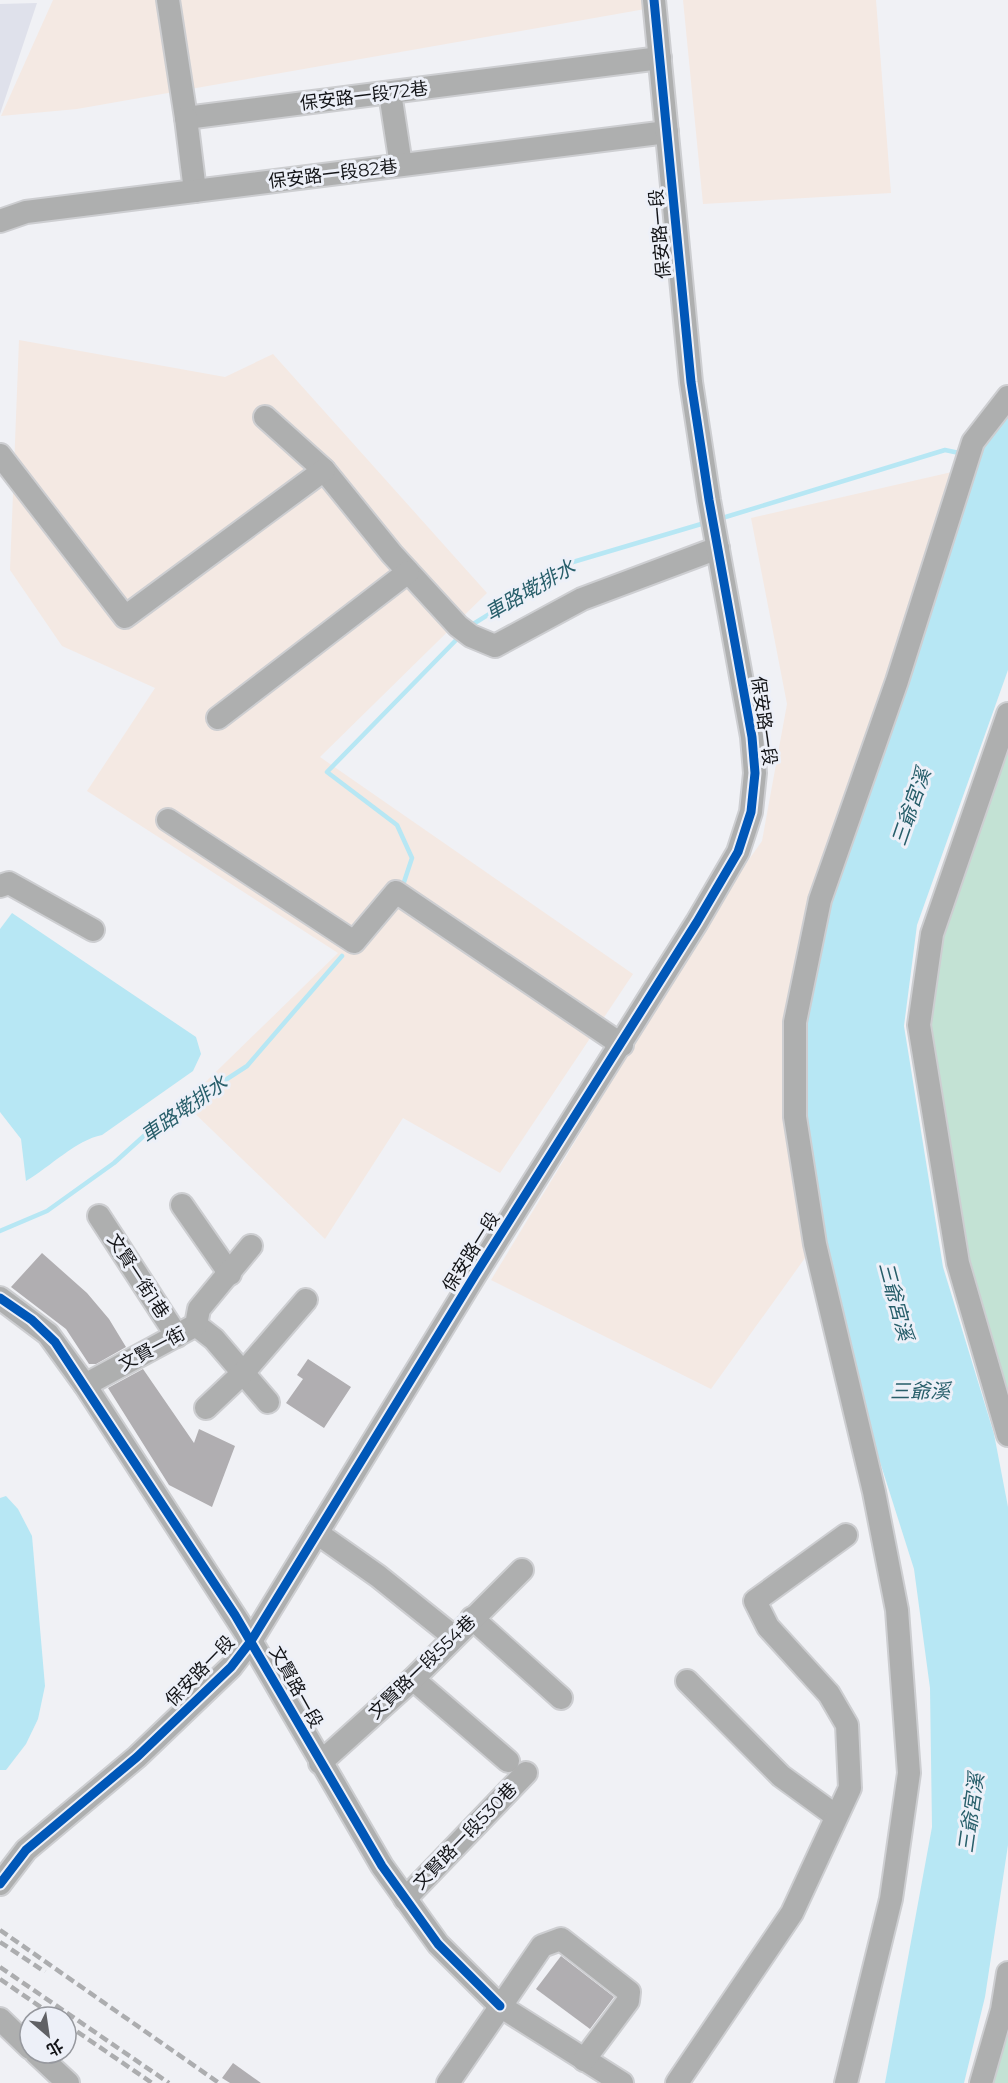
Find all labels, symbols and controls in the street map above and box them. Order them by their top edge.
street label: 保安路一段72巷 [299,77,429,115]
street label: 保安路一段82巷 [267,155,399,193]
street label: 保安路一段 [645,188,675,280]
water label: 車路墘排水 [481,554,580,625]
street label: 保安路一段 [747,675,781,767]
water label: 三爺宮溪 [887,762,936,849]
water label: 車路墘排水 [136,1070,233,1148]
street label: 保安路一段 [438,1208,504,1296]
street label: 文賢一街1巷 [102,1230,174,1322]
water label: 三爺宮溪 [874,1259,919,1346]
street label: 文賢一街 [115,1322,189,1376]
water label: 三爺溪 [890,1379,953,1403]
street label: 文賢路一段554巷 [364,1610,480,1724]
street label: 保安路一段 [161,1631,239,1711]
street label: 文賢路一段 [265,1642,327,1732]
water label: 三爺宮溪 [954,1769,989,1854]
street label: 文賢路一段530巷 [408,1778,522,1894]
north arrow [18,2005,78,2065]
text: 北 [43,2035,67,2060]

